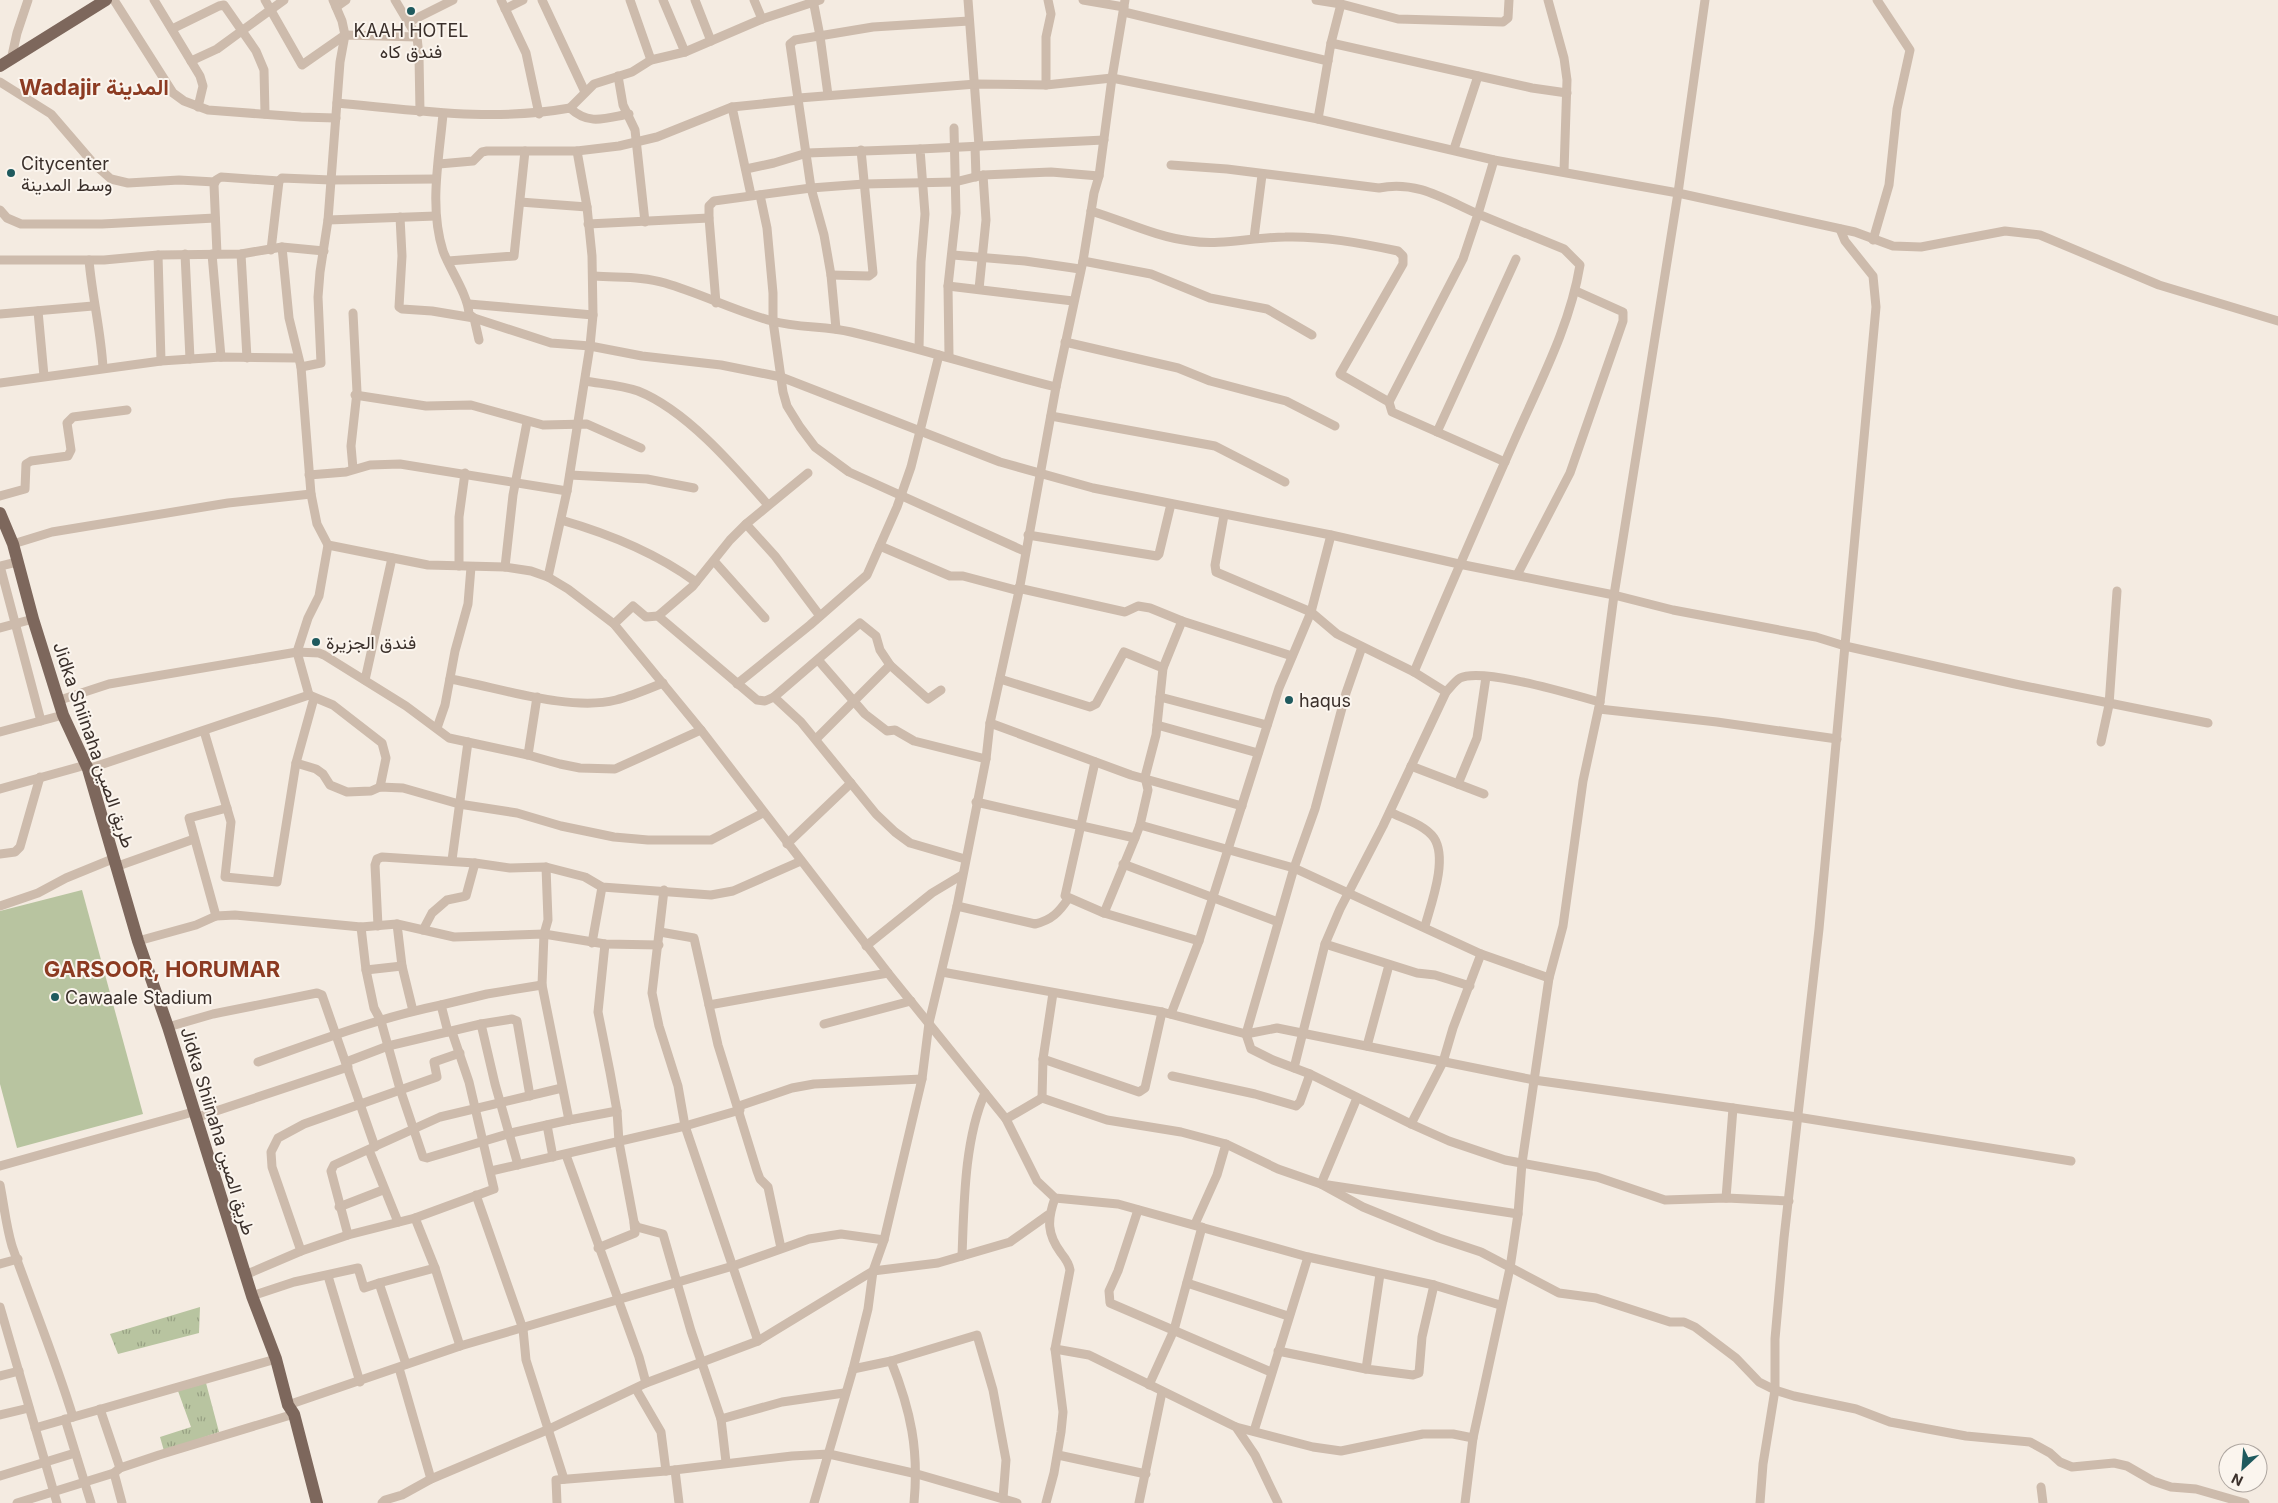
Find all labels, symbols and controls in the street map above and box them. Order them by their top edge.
marker: KAAH HOTEL فندق كاه [405,5,417,17]
place label: KAAH HOTEL فندق كاه [354,20,468,62]
district label: Wadajir المدينة [19,74,169,100]
place label: Citycenter وسط المدينة [21,153,112,196]
marker: Citycenter وسط المدينة [5,167,17,179]
place label: فندق الجزيرة [326,632,416,654]
marker: فندق الجزيرة [310,636,322,648]
street label: Jidka Shiinaha طريق الصين [48,639,139,851]
place label: haqus [1299,690,1351,711]
marker: haqus [1283,694,1295,706]
district label: GARSOOR, HORUMAR [44,956,280,982]
place label: Cawaale Stadium [65,987,213,1008]
marker: Cawaale Stadium [49,991,61,1003]
street label: Jidka Shiinaha طريق الصين [175,1024,260,1238]
north arrow [2218,1443,2268,1493]
text: N [2229,1470,2246,1490]

